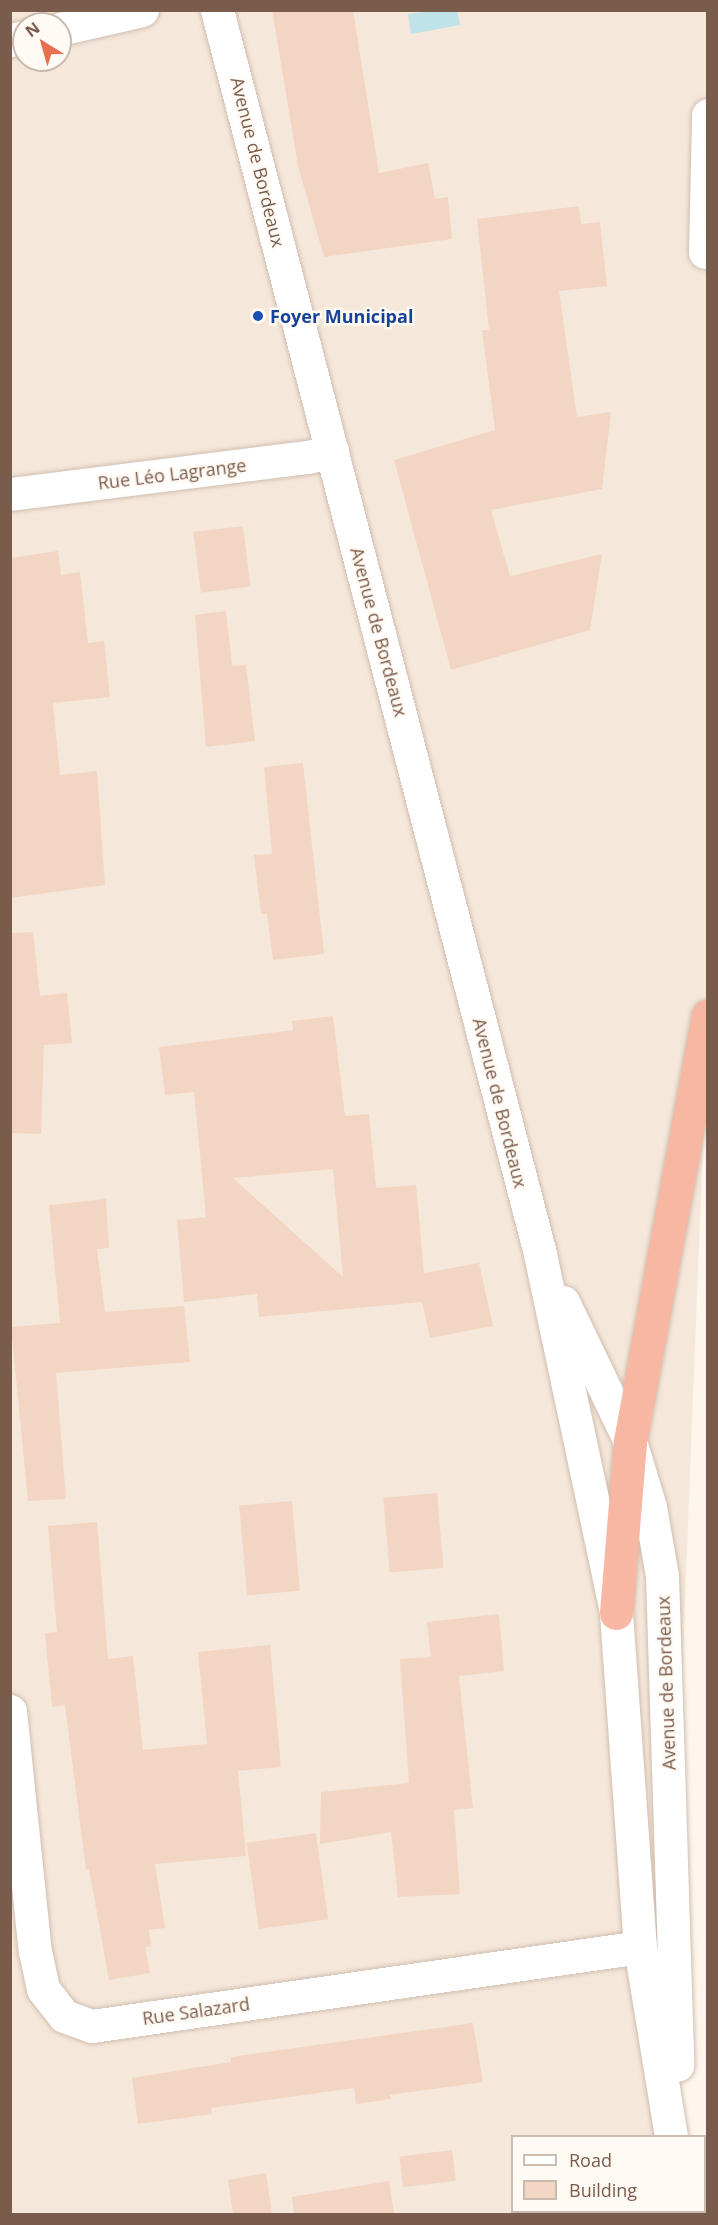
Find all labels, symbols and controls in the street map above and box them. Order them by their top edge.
north arrow [12,12,72,72]
text: N [21,17,44,42]
street label: Avenue de Bordeaux [226,75,290,249]
place label: Foyer Municipal [270,305,413,327]
marker: Foyer Municipal [251,309,265,323]
street label: Rue Léo Lagrange [97,454,247,494]
street label: Avenue de Bordeaux [346,545,412,719]
street label: Avenue de Bordeaux [468,1016,532,1190]
street label: Avenue de Bordeaux [652,1595,680,1771]
street label: Rue Salazard [141,1993,251,2029]
legend [511,2135,706,2213]
text: Road [569,2148,612,2172]
text: Building [569,2178,637,2202]

